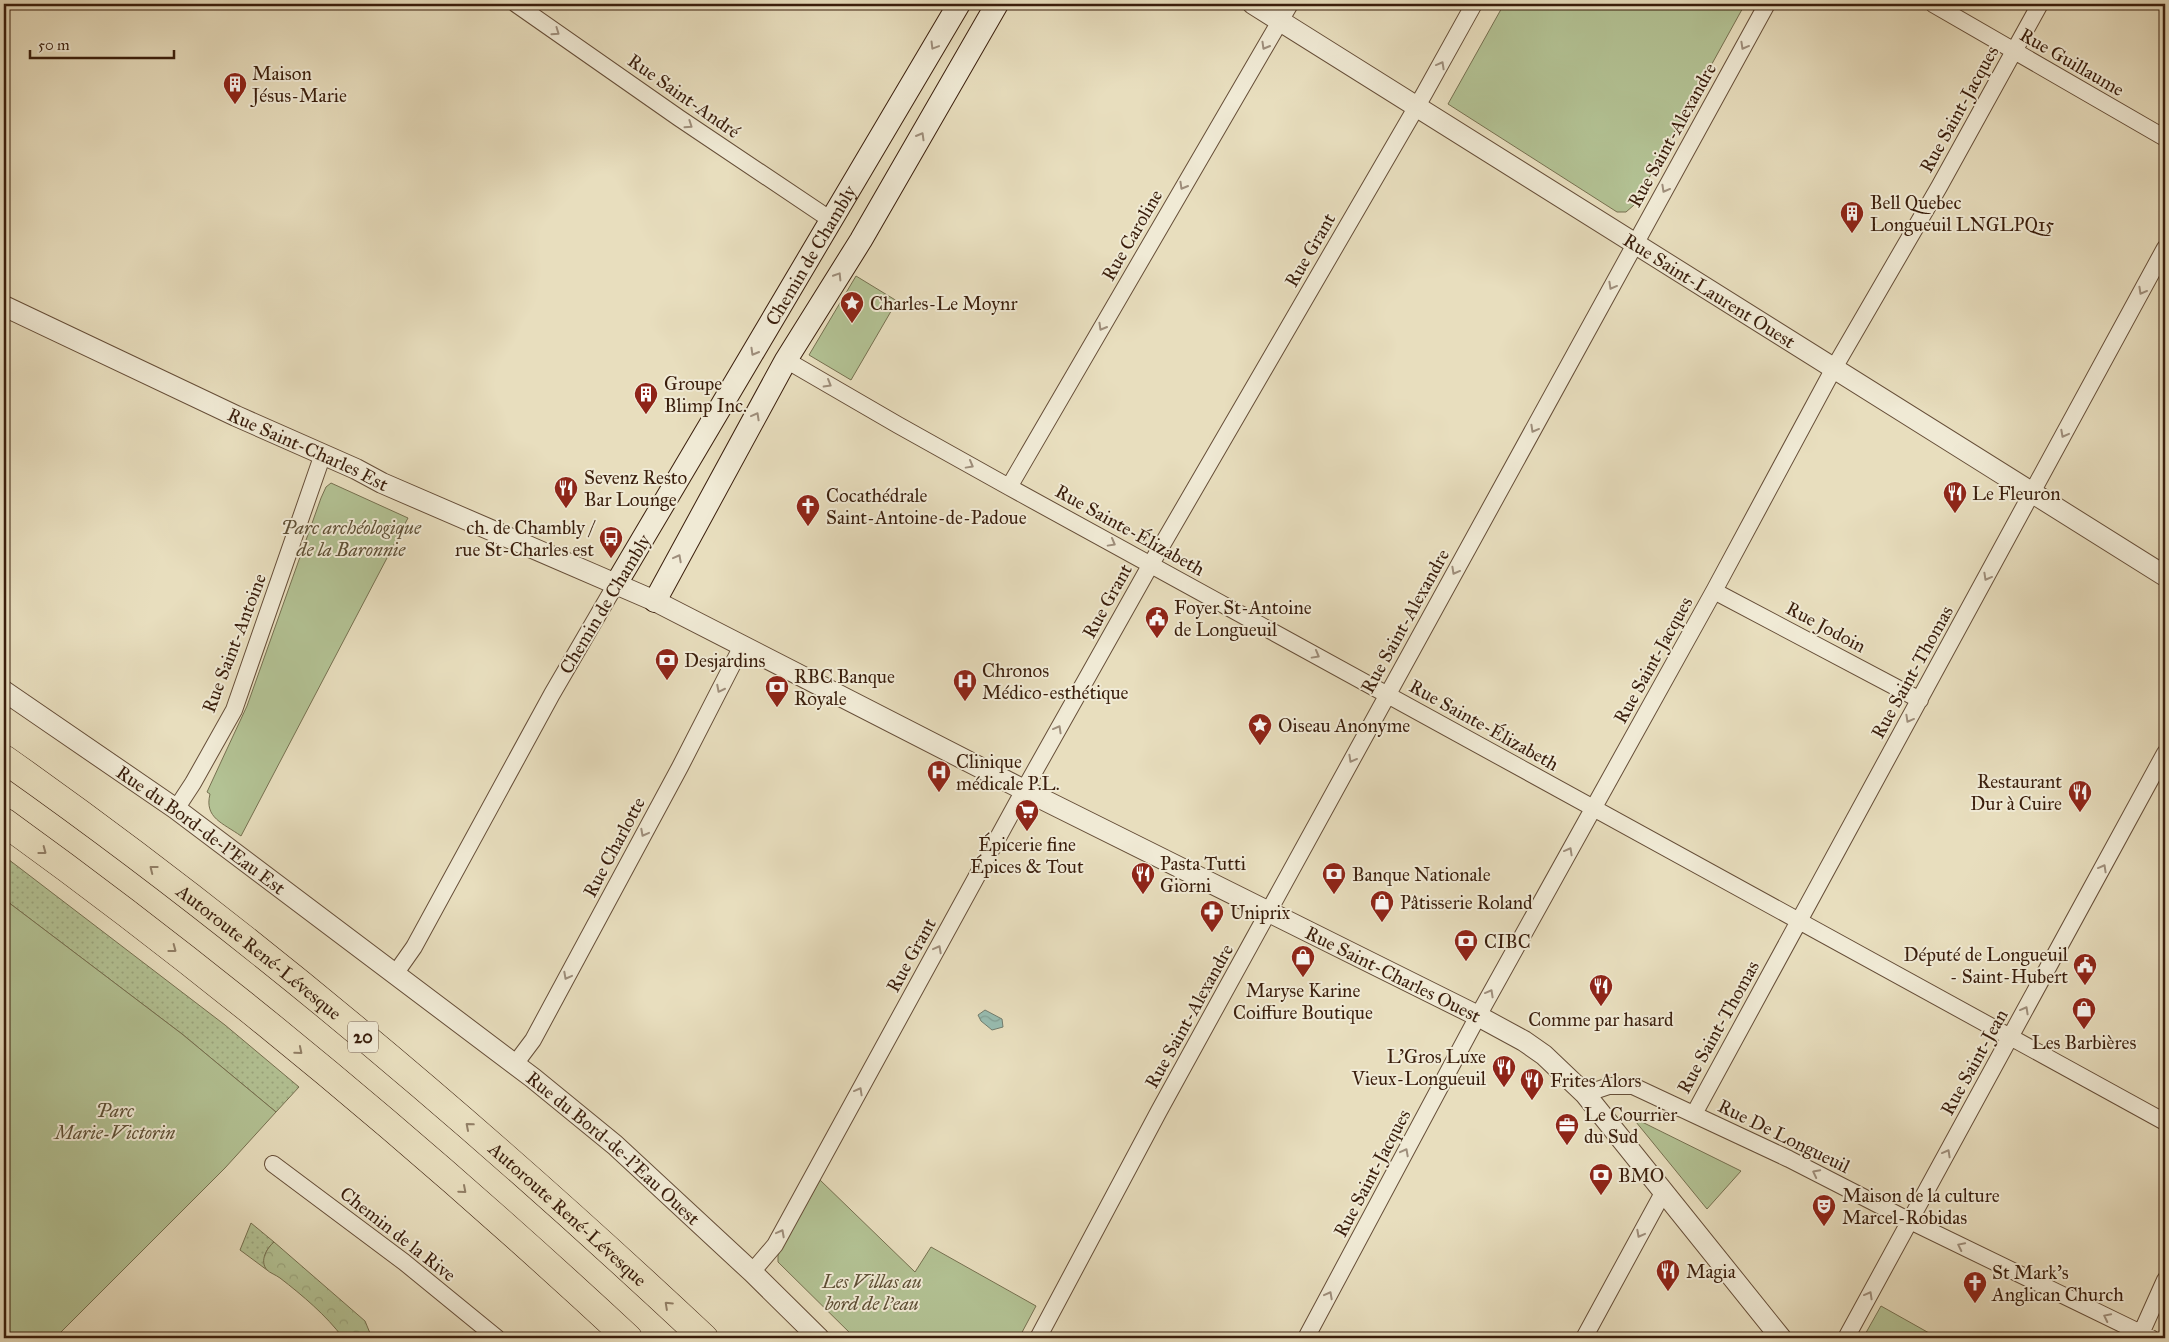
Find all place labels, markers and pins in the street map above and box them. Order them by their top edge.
place label: Maison Jésus-Marie [250,62,347,108]
building icon: Maison Jésus-Marie [222,71,248,105]
place label: Bell Quebec Longueuil LNGLPQ15 [1870,191,2054,237]
building icon: Bell Quebec Longueuil LNGLPQ15 [1839,200,1865,234]
place icon: Charles-Le Moynr [839,290,865,324]
place label: Charles-Le Moynr [870,292,1018,315]
place label: Groupe Blimp Inc. [664,372,747,417]
building icon: Groupe Blimp Inc. [633,381,659,415]
place label: Sevenz Resto Bar Lounge [584,466,688,512]
restaurant icon: Sevenz Resto Bar Lounge [553,475,579,509]
restaurant icon: Le Fleuron [1942,480,1968,514]
place label: Le Fleuron [1972,482,2061,505]
place label: Cocathédrale Saint-Antoine-de-Padoue [826,484,1027,529]
church icon: Cocathédrale Saint-Antoine-de-Padoue [795,493,821,527]
place label: ch. de Chambly / rue St-Charles est [455,516,596,561]
bus stop icon: ch. de Chambly / rue St-Charles est [598,525,624,559]
place label: Foyer St-Antoine de Longueuil [1174,596,1312,642]
public building icon: Foyer St-Antoine de Longueuil [1144,605,1170,639]
bank icon: Desjardins [654,647,680,681]
place label: Desjardins [684,649,766,672]
place label: Chronos Médico-esthétique [982,659,1129,705]
place label: RBC Banque Royale [794,665,895,710]
hospital icon: Chronos Médico-esthétique [952,668,978,702]
bank icon: RBC Banque Royale [764,674,790,708]
place icon: Oiseau Anonyme [1247,712,1273,746]
place label: Oiseau Anonyme [1278,714,1410,737]
place label: Clinique médicale P.L. [956,750,1060,795]
hospital icon: Clinique médicale P.L. [926,759,952,793]
place label: Restaurant Dur à Cuire [1970,770,2062,815]
restaurant icon: Restaurant Dur à Cuire [2067,779,2093,813]
supermarket icon: Épicerie fine Épices & Tout [1014,798,1040,832]
place label: Épicerie fine Épices & Tout [970,832,1084,878]
place label: Pasta Tutti Giorni [1160,852,1246,897]
restaurant icon: Pasta Tutti Giorni [1130,861,1156,895]
bank icon: Banque Nationale [1321,861,1347,895]
place label: Banque Nationale [1352,863,1491,887]
shop icon: Pâtisserie Roland [1369,889,1395,923]
place label: Pâtisserie Roland [1400,891,1533,914]
pharmacy icon: Uniprix [1199,899,1225,933]
place label: Uniprix [1230,901,1291,924]
bank icon: CIBC [1453,928,1479,962]
place label: CIBC [1484,930,1531,953]
place label: Député de Longueuil - Saint-Hubert [1904,943,2069,988]
shop icon: Maryse Karine Coiffure Boutique [1290,944,1316,978]
public building icon: Député de Longueuil - Saint-Hubert [2072,952,2098,986]
restaurant icon: Comme par hasard [1588,973,1614,1007]
place label: Maryse Karine Coiffure Boutique [1233,979,1373,1025]
shop icon: Les Barbières [2071,996,2097,1030]
place label: Comme par hasard [1528,1008,1674,1031]
place label: Les Barbières [2032,1031,2136,1054]
place label: L'Gros Luxe Vieux-Longueuil [1351,1045,1487,1091]
restaurant icon: L'Gros Luxe Vieux-Longueuil [1491,1054,1517,1088]
restaurant icon: Frites Alors [1519,1067,1545,1101]
place label: Frites Alors [1550,1069,1642,1092]
place label: Le Courrier du Sud [1584,1103,1678,1148]
office icon: Le Courrier du Sud [1554,1112,1580,1146]
bank icon: BMO [1588,1162,1614,1196]
place label: BMO [1618,1164,1664,1187]
place label: Maison de la culture Marcel-Robidas [1842,1184,2000,1229]
theatre icon: Maison de la culture Marcel-Robidas [1811,1193,1837,1227]
restaurant icon: Magia [1655,1258,1681,1292]
place label: Magia [1686,1260,1737,1284]
place label: St Mark's Anglican Church [1991,1261,2124,1307]
church icon: St Mark's Anglican Church [1962,1270,1988,1304]

